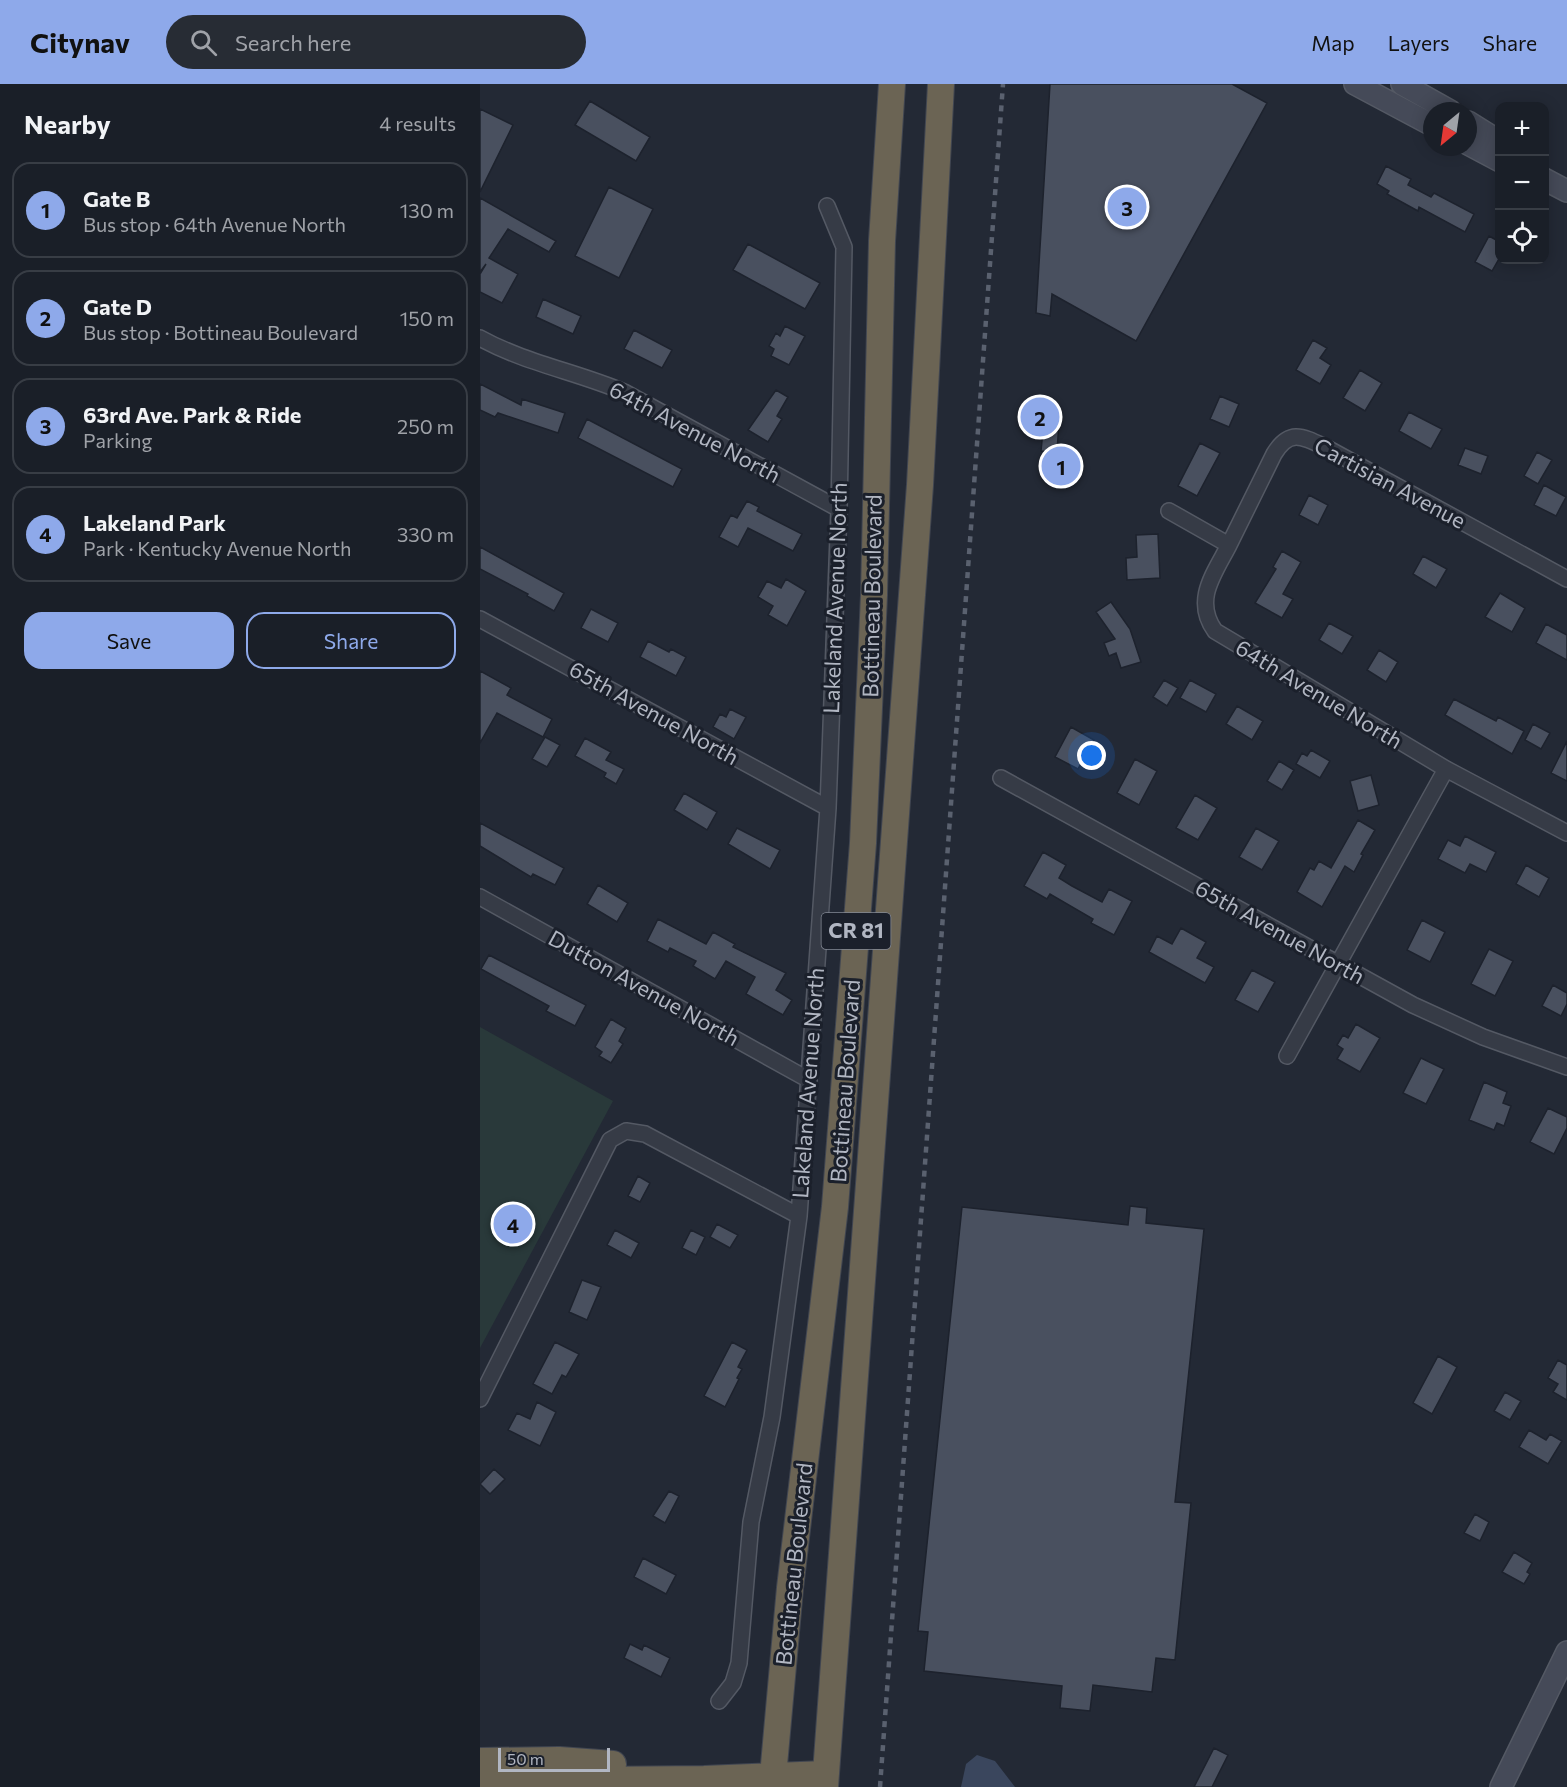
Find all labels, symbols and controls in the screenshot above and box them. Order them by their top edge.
search box [166,15,586,69]
text: Citynav [30,25,130,59]
icon: search [187,26,220,59]
text: Search here [235,29,351,56]
text: Map [1311,30,1355,55]
text: Layers [1388,30,1450,55]
text: Share [1483,30,1537,55]
north arrow [1423,102,1477,156]
map controls [1495,102,1549,264]
button: + [1495,102,1549,156]
text: Nearby [24,108,111,139]
text: 4 results [379,111,456,135]
button: − [1495,156,1549,210]
pin: 3 [1108,184,1146,230]
text: Gate B [83,185,150,212]
text: 1 [41,198,50,222]
text: 130 m [400,198,454,222]
button: locate [1495,210,1549,264]
text: Bus stop · 64th Avenue North [83,212,346,236]
text: Gate D [83,293,152,320]
text: 2 [40,306,51,330]
text: 150 m [400,306,454,330]
text: Bus stop · Bottineau Boulevard [83,320,358,344]
street label: 64th Avenue North [605,375,785,488]
pin: 2 [1020,394,1060,440]
text: 63rd Ave. Park & Ride [83,401,301,428]
text: 3 [40,414,51,438]
text: 250 m [397,414,454,438]
text: Parking [83,428,152,452]
street label: Cartisian Avenue [1310,431,1470,534]
pin: 1 [1042,444,1080,488]
street label: Lakeland Avenue North [817,482,852,714]
street label: Bottineau Boulevard [856,494,887,698]
text: Lakeland Park [83,509,226,536]
text: 4 [39,522,52,546]
text: 330 m [397,522,454,546]
text: Park · Kentucky Avenue North [83,536,351,560]
button: Save [24,612,234,669]
button: Share [246,612,456,669]
street label: 64th Avenue North [1231,633,1408,754]
street label: 65th Avenue North [565,655,744,770]
your location [1077,741,1106,770]
street label: 65th Avenue North [1191,874,1370,989]
road number: CR 81 [822,913,890,949]
street label: Dutton Avenue North [544,924,744,1051]
street label: Lakeland Avenue North [786,967,829,1199]
street label: Bottineau Boulevard [824,979,865,1183]
pin: 4 [494,1202,532,1246]
street label: Bottineau Boulevard [769,1461,818,1666]
scale bar [498,1745,610,1772]
text: 50 m [507,1749,544,1768]

